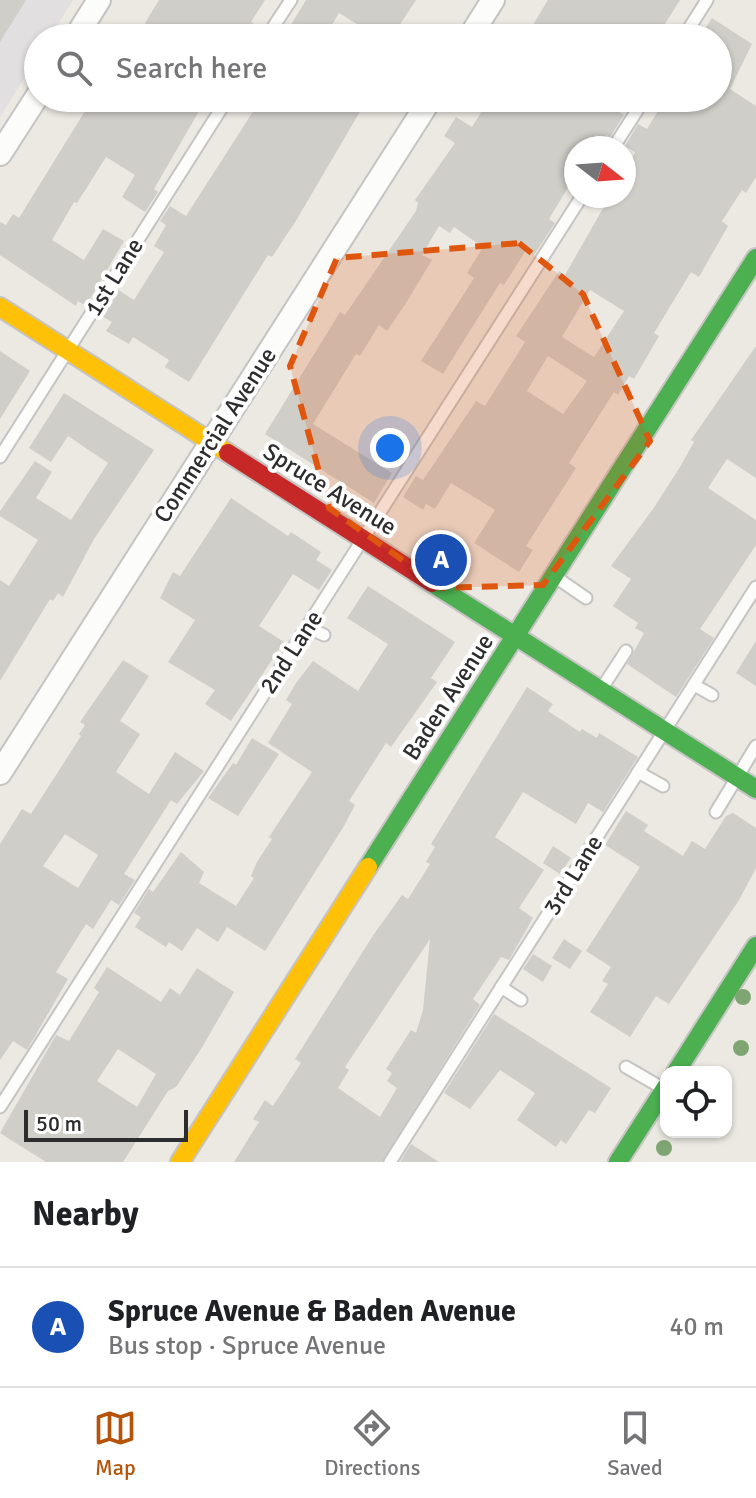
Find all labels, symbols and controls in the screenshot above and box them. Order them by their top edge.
search box [24,24,732,112]
icon: search [52,46,96,90]
text: Search here [116,50,267,87]
north arrow [564,136,636,208]
street label: 1st Lane [78,232,150,322]
street label: Commercial Avenue [147,342,283,528]
your location [370,428,410,468]
street label: Spruce Avenue [258,436,402,542]
pin: A [415,530,467,590]
street label: 2nd Lane [253,605,329,699]
street label: Baden Avenue [396,628,500,766]
street label: 3rd Lane [537,829,609,921]
map controls [660,1066,732,1138]
button: locate [660,1066,732,1138]
scale bar [24,1106,188,1142]
text: 50 m [36,1110,82,1137]
text: Nearby [32,1193,139,1235]
text: Spruce Avenue & Baden Avenue [108,1293,516,1330]
text: A [50,1311,66,1343]
text: 40 m [669,1311,724,1343]
text: Bus stop · Spruce Avenue [108,1330,386,1362]
tab: Map [93,1406,137,1481]
tab: Directions [324,1406,420,1481]
tab: Saved [607,1406,663,1481]

